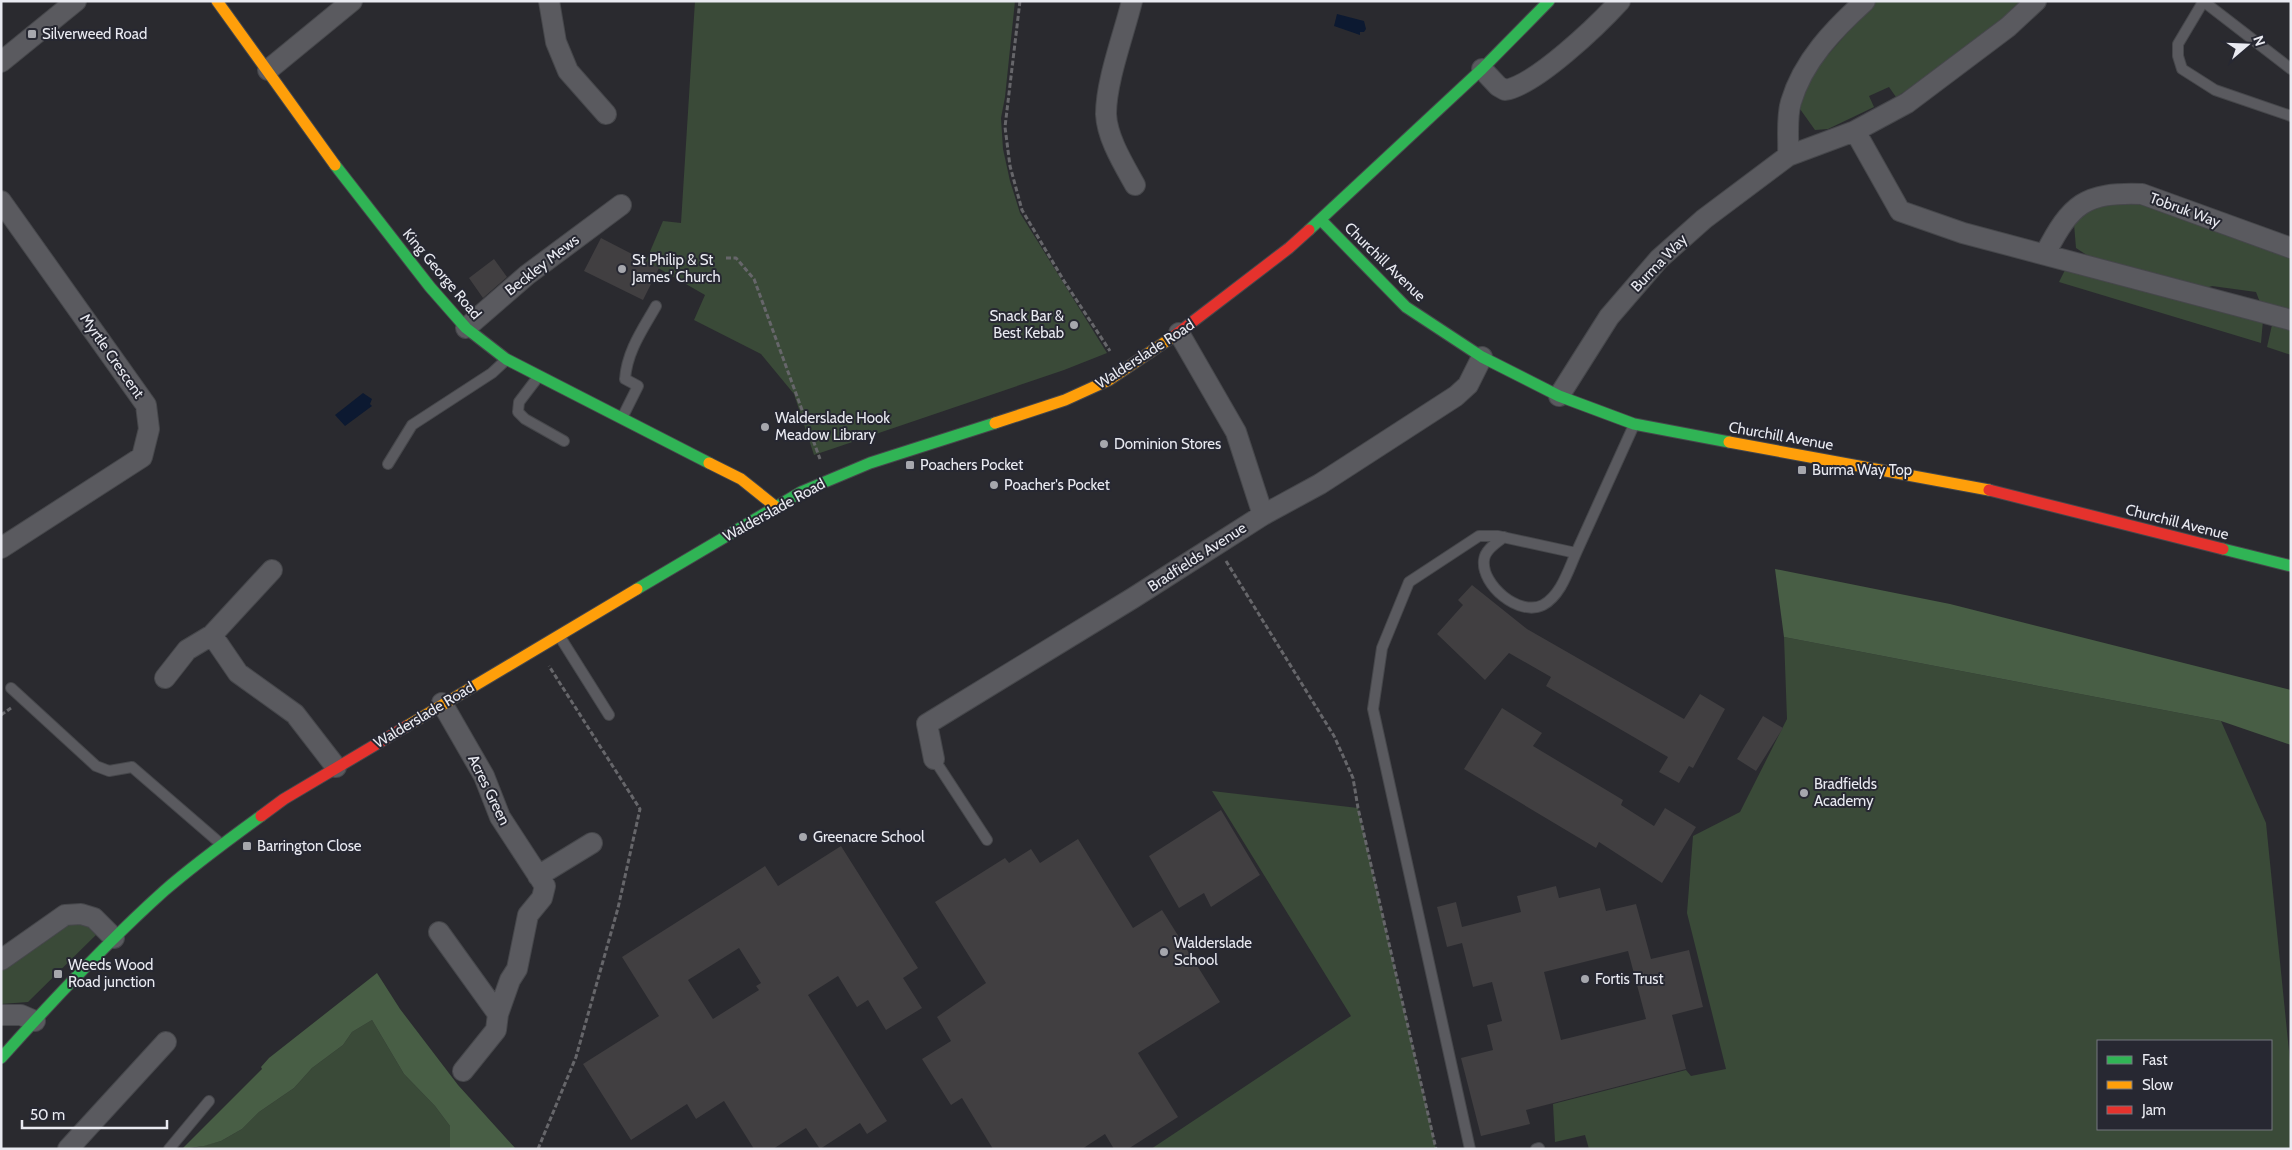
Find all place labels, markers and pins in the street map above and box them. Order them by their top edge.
place label: Silverweed Road [42,25,147,43]
marker: Silverweed Road [26,28,38,40]
place label: St Philip & St James' Church [631,251,721,286]
marker: St Philip & St James' Church [616,263,628,275]
place label: Snack Bar & Best Kebab [989,307,1064,342]
marker: Snack Bar & Best Kebab [1068,319,1080,331]
place label: Walderslade Hook Meadow Library [775,409,890,444]
marker: Walderslade Hook Meadow Library [759,421,771,433]
place label: Dominion Stores [1114,435,1221,453]
marker: Dominion Stores [1098,438,1110,450]
place label: Poachers Pocket [920,456,1023,474]
marker: Poachers Pocket [904,459,916,471]
place label: Burma Way Top [1812,461,1912,479]
marker: Burma Way Top [1796,464,1808,476]
place label: Poacher's Pocket [1004,476,1110,494]
marker: Poacher's Pocket [988,479,1000,491]
place label: Bradfields Academy [1814,775,1877,810]
marker: Bradfields Academy [1798,787,1810,799]
place label: Greenacre School [813,828,925,846]
marker: Greenacre School [797,831,809,843]
place label: Barrington Close [257,837,362,855]
marker: Barrington Close [241,840,253,852]
place label: Walderslade School [1174,934,1252,969]
marker: Walderslade School [1158,946,1170,958]
place label: Weeds Wood Road junction [68,956,155,991]
marker: Weeds Wood Road junction [52,968,64,980]
place label: Fortis Trust [1595,970,1664,988]
marker: Fortis Trust [1579,973,1591,985]

